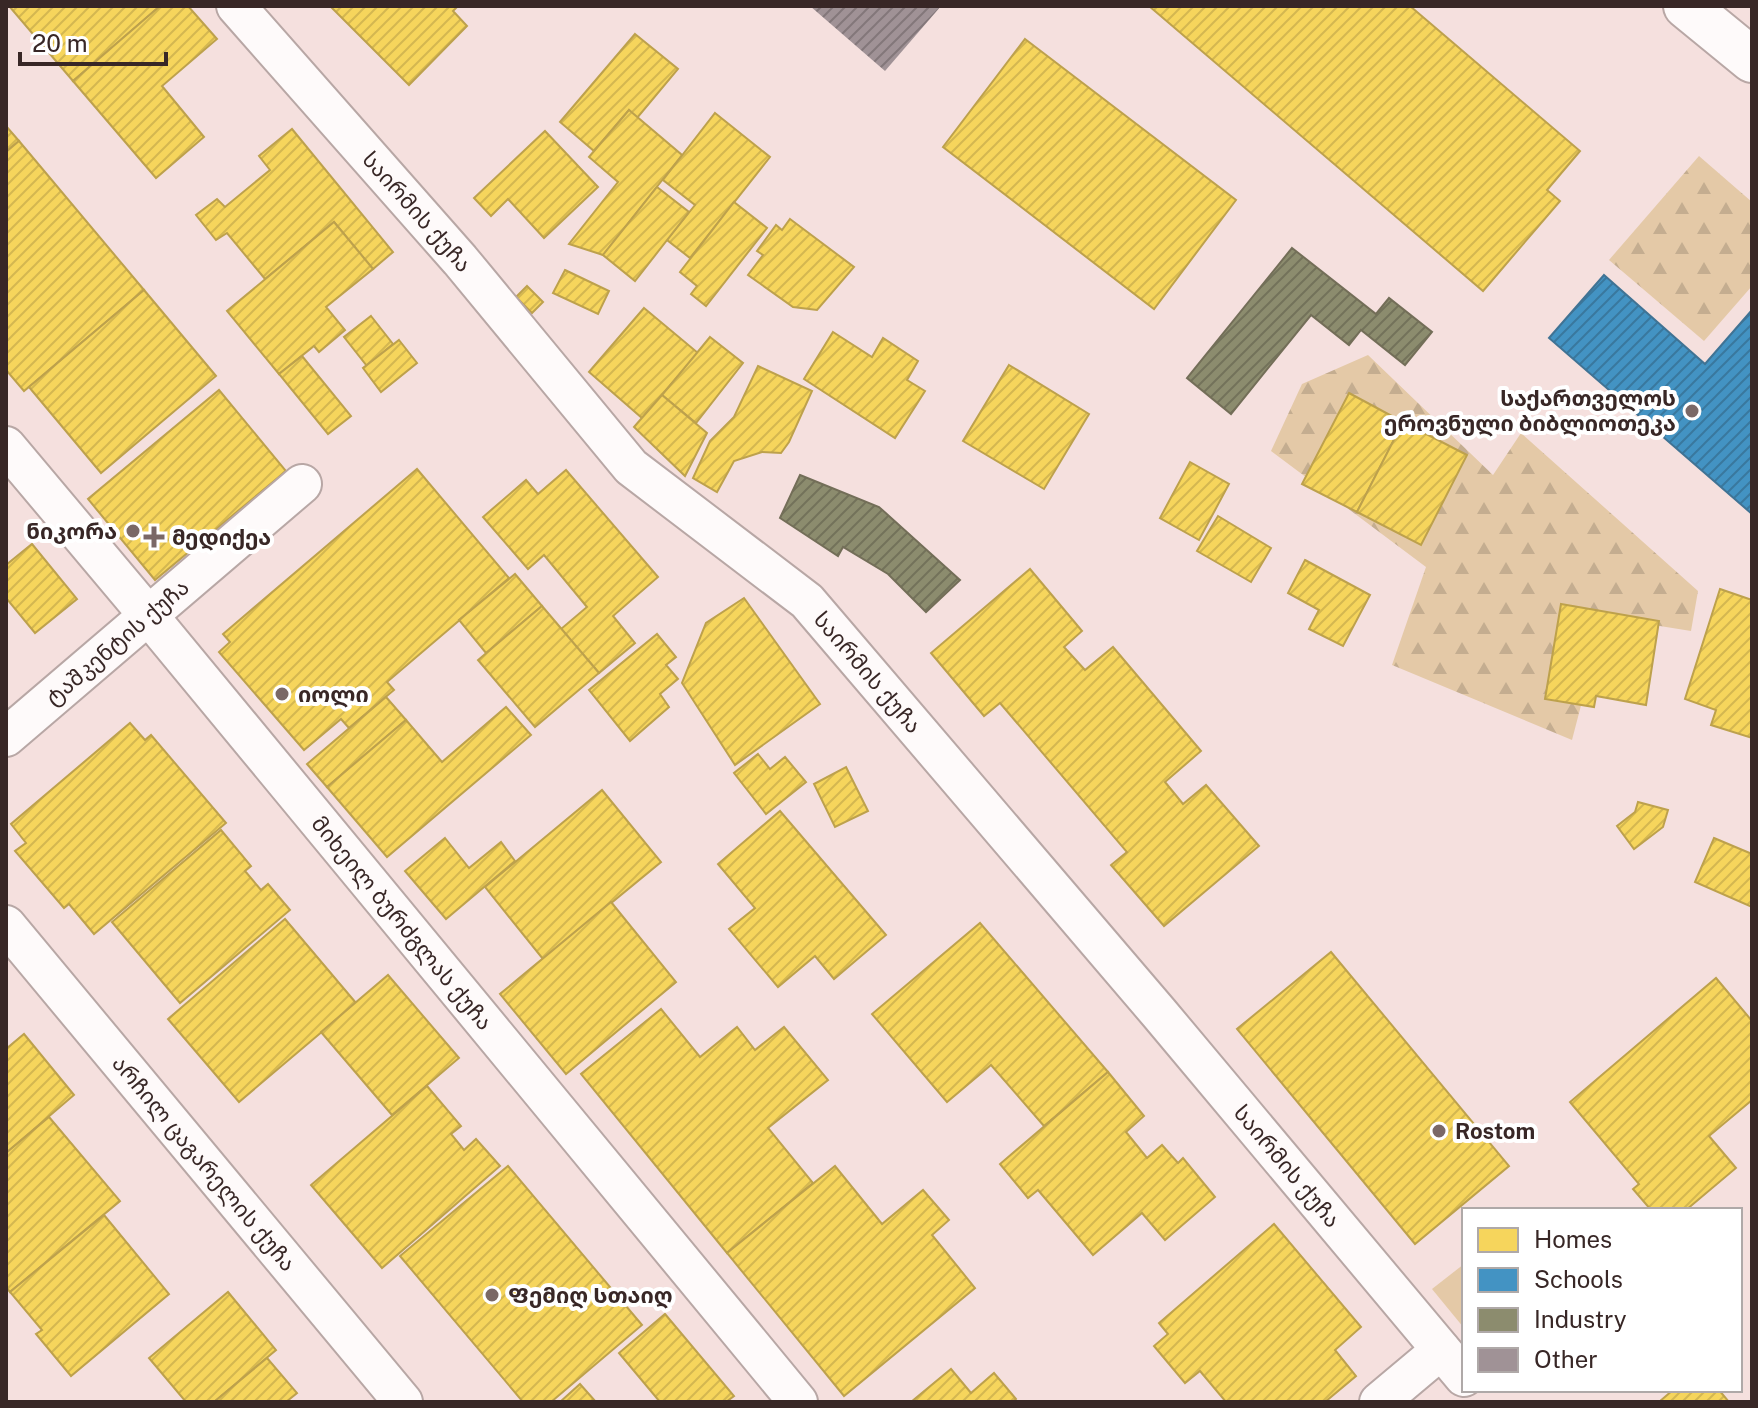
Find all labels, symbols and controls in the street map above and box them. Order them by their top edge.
scale bar [20,16,166,66]
text: 20 m [32,29,88,57]
street label: საირმის ქუჩა [357,146,477,277]
place label: საქართველოს ეროვნული ბიბლიოთეკა [1384,385,1676,437]
marker: საქართველოს ეროვნული ბიბლიოთეკა [1683,402,1701,420]
place label: ნიკორა [26,518,117,544]
marker: ნიკორა [124,522,142,540]
place label: მედიქეა [172,524,271,551]
marker: მედიქეა [143,526,165,548]
street label: ტაშკენტის ქუჩა [40,574,194,711]
street label: საირმის ქუჩა [809,606,927,738]
place label: იოლი [298,681,369,708]
marker: იოლი [273,685,291,703]
street label: მიხეილ ბურძგლას ქუჩა [306,811,498,1035]
street label: არჩილ ცაგარელის ქუჩა [107,1050,301,1276]
street label: საირმის ქუჩა [1229,1100,1346,1233]
place label: Rostom [1455,1118,1535,1144]
marker: Rostom [1430,1122,1448,1140]
legend [1462,1208,1742,1392]
text: Homes [1534,1225,1612,1253]
text: Schools [1534,1265,1623,1293]
place label: Ფემიღ Სთაიღ [508,1282,673,1309]
marker: Ფემიღ Სთაიღ [483,1286,501,1304]
text: Industry [1534,1305,1627,1333]
text: Other [1534,1345,1598,1373]

